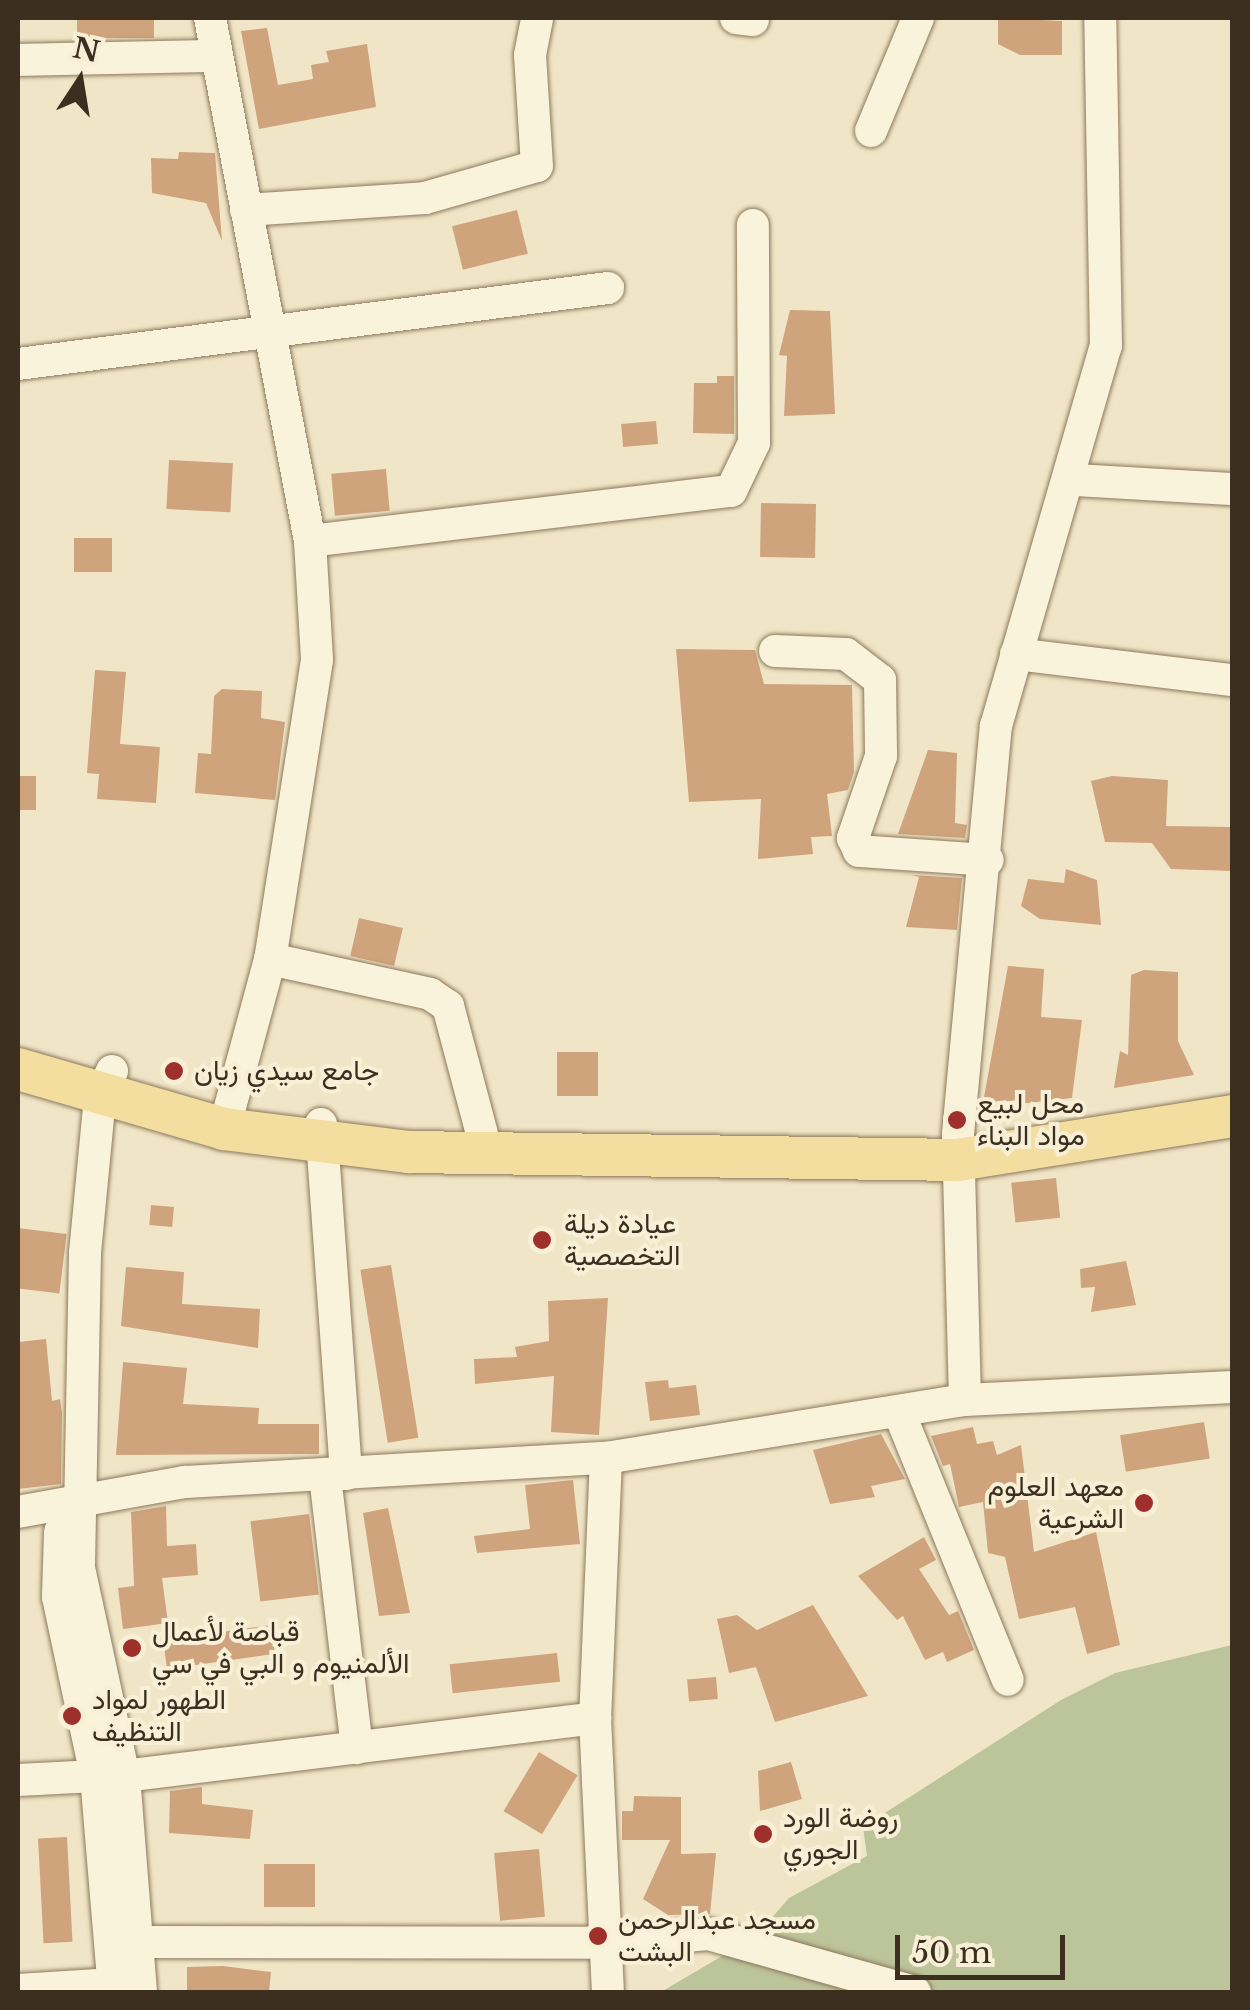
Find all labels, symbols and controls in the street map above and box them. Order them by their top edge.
north arrow [30,30,130,130]
text: N [70,30,103,70]
place label: جامع سيدي زيان [194,1054,379,1088]
marker: جامع سيدي زيان [163,1060,185,1082]
place label: محل لبيع مواد البناء [977,1087,1085,1153]
marker: محل لبيع مواد البناء [946,1109,968,1131]
place label: عيادة ديلة التخصصية [564,1207,681,1273]
marker: عيادة ديلة التخصصية [529,1227,555,1253]
place label: معهد العلوم الشرعية [988,1470,1124,1536]
marker: معهد العلوم الشرعية [1133,1492,1155,1514]
place label: قباصة لأعمال الألمنيوم و البي في سي [152,1615,410,1681]
marker: قباصة لأعمال الألمنيوم و البي في سي [121,1637,143,1659]
place label: الطهور لمواد التنظيف [92,1683,226,1749]
marker: الطهور لمواد التنظيف [61,1705,83,1727]
place label: روضة الورد الجوري [783,1801,898,1867]
marker: روضة الورد الجوري [752,1823,774,1845]
place label: مسجد عبدالرحمن البشت [618,1903,816,1969]
scale bar [900,1915,1070,1977]
marker: مسجد عبدالرحمن البشت [587,1925,609,1947]
text: 50 m [912,1934,991,1971]

